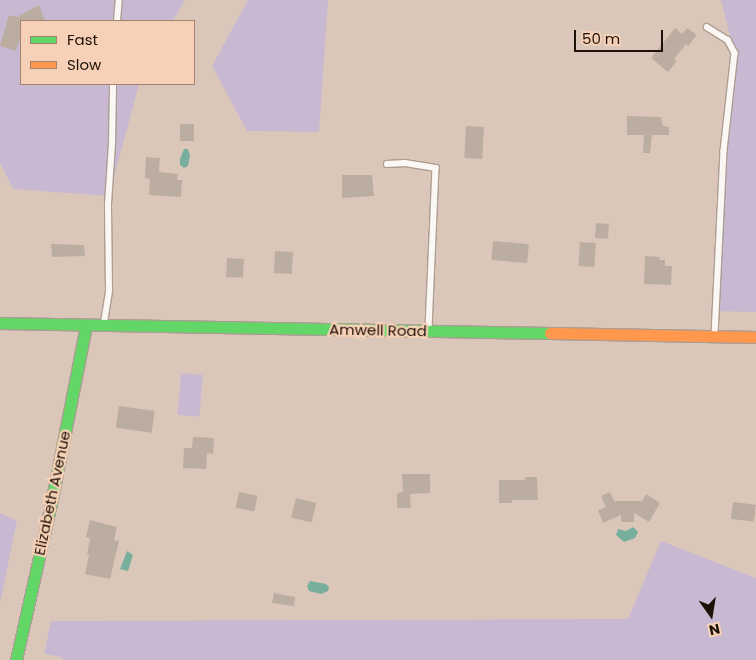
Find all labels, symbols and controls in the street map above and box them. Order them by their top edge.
legend [20,20,195,85]
scale bar [576,20,665,52]
text: 50 m [582,28,620,49]
text: Fast [67,29,98,50]
text: Slow [67,54,101,75]
street label: Amwell Road [329,320,427,340]
street label: Elizabeth Avenue [30,429,74,557]
north arrow [686,590,736,640]
text: N [707,619,722,641]

